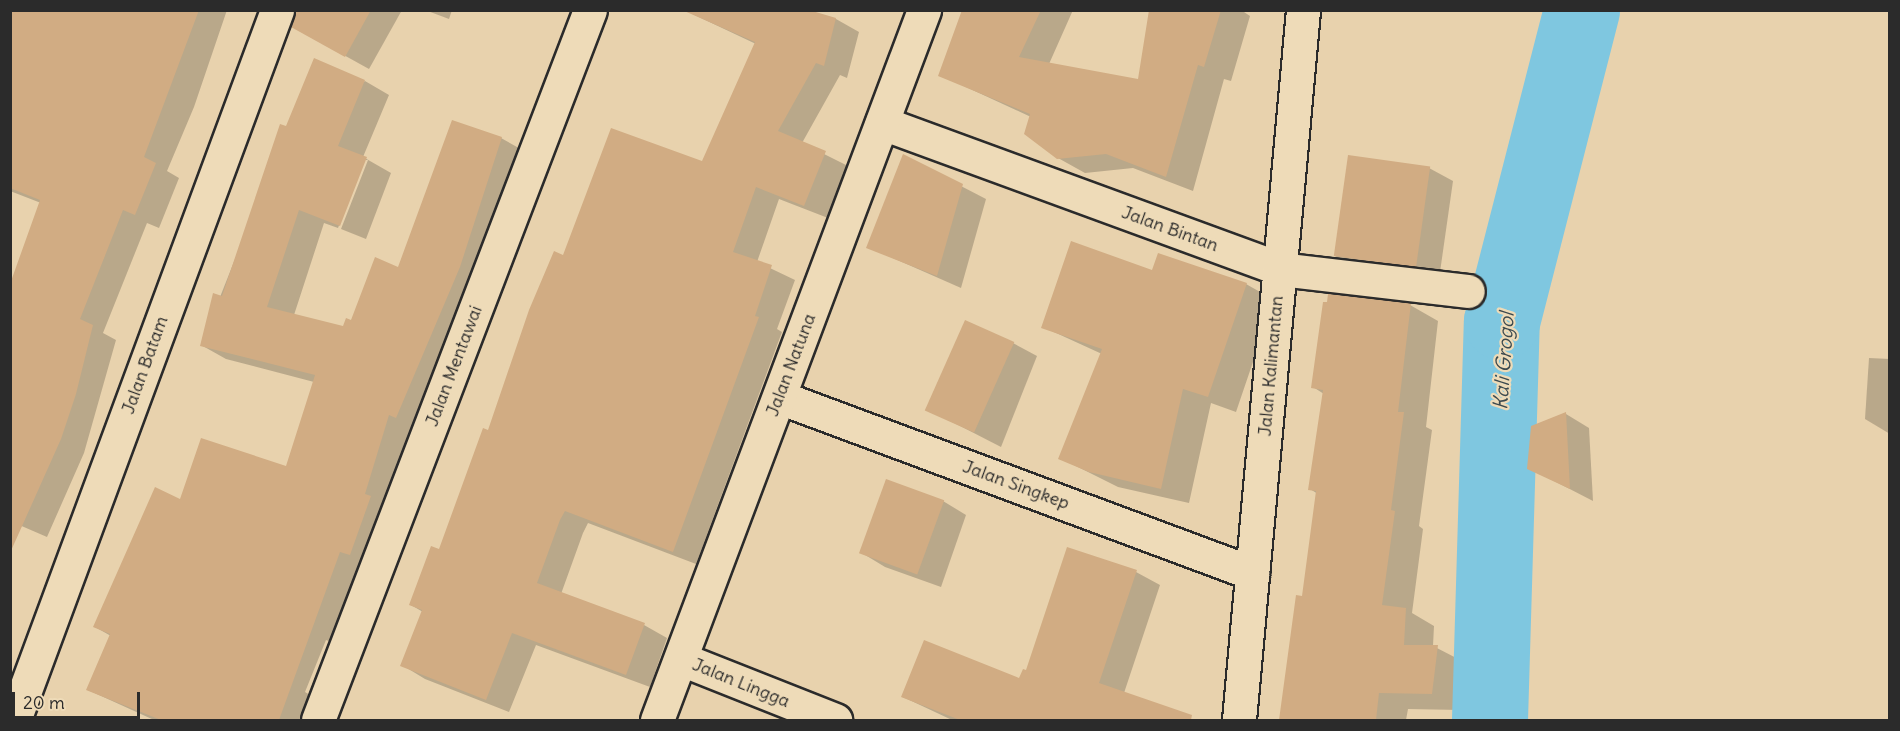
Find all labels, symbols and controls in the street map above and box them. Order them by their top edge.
street label: Jalan Bintan [1119,202,1221,256]
street label: Jalan Kalimantan [1254,295,1288,437]
street label: Jalan Mentawai [421,303,487,429]
street label: Jalan Natuna [762,311,820,419]
water label: Kali Grogol [1488,311,1518,411]
street label: Jalan Batam [117,313,173,417]
street label: Jalan Singkep [960,456,1072,514]
street label: Jalan Lingga [689,654,793,712]
scale bar [15,680,142,718]
text: 20 m [23,691,65,714]

